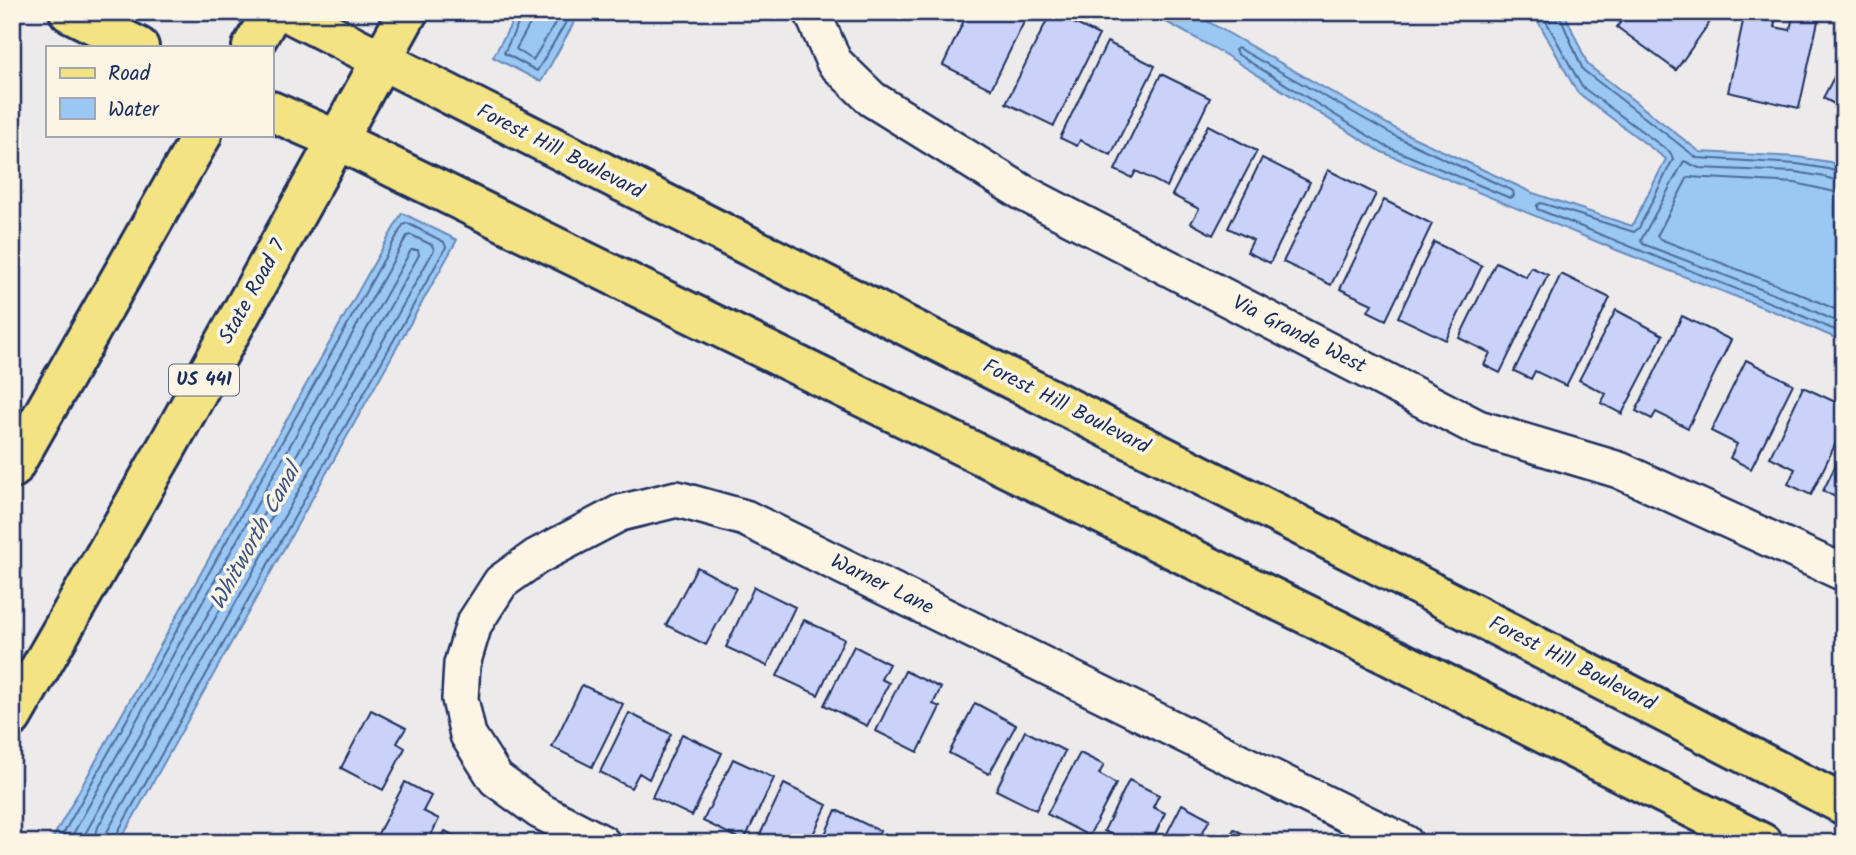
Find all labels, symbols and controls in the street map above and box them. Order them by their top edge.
legend [46,46,273,136]
text: Road [108,58,151,91]
text: Water [108,94,160,127]
street label: Forest Hill Boulevard [471,96,650,209]
street label: State Road 7 [211,232,296,350]
street label: Via Grande West [1226,287,1373,383]
street label: Forest Hill Boulevard [977,351,1156,464]
road number: US 441 [169,364,239,396]
water label: Whitworth Canal [201,454,313,617]
street label: Warner Lane [825,546,940,624]
street label: Forest Hill Boulevard [1483,608,1662,721]

